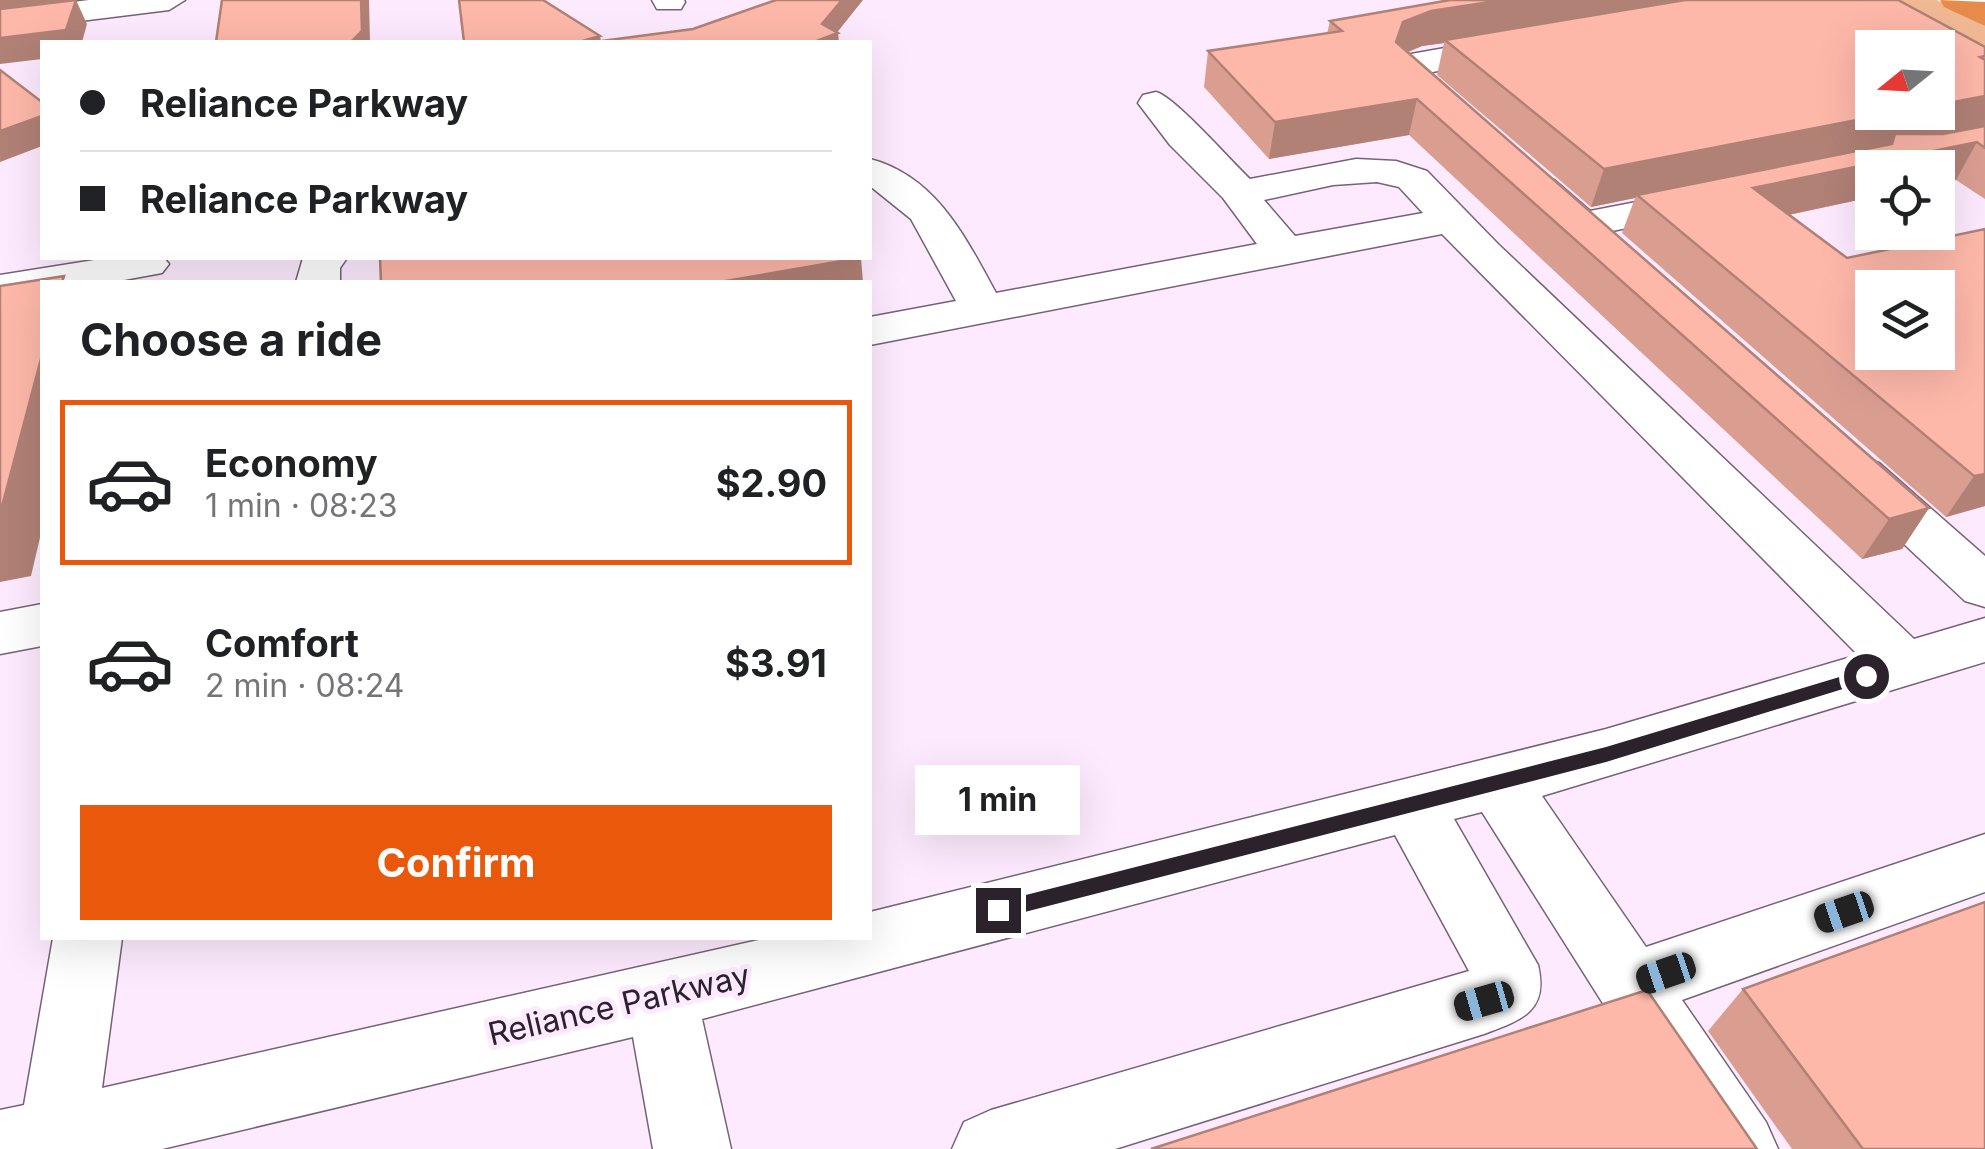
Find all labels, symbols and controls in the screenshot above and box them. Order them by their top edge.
north arrow [1855,30,1955,130]
map controls [1855,30,1955,370]
text: Reliance Parkway [140,80,468,126]
button: locate [1855,150,1955,250]
text: Reliance Parkway [140,176,468,222]
button: layers [1855,270,1955,370]
text: Choose a ride [80,312,382,367]
icon: car [85,438,175,528]
text: Economy [205,440,378,486]
text: $2.90 [716,460,827,506]
text: 1 min · 08:23 [205,486,397,525]
icon: car [85,618,175,708]
text: Comfort [205,620,359,666]
text: $3.91 [725,640,827,686]
route start [1844,654,1889,699]
text: 2 min · 08:24 [205,666,404,705]
callout: 1 min [916,765,1080,835]
text: 1 min [958,780,1037,819]
button: Confirm [80,805,832,920]
route end [976,888,1021,933]
car [1811,888,1877,936]
car [1633,949,1699,997]
street label: Reliance Parkway [484,955,754,1054]
car [1451,978,1517,1024]

